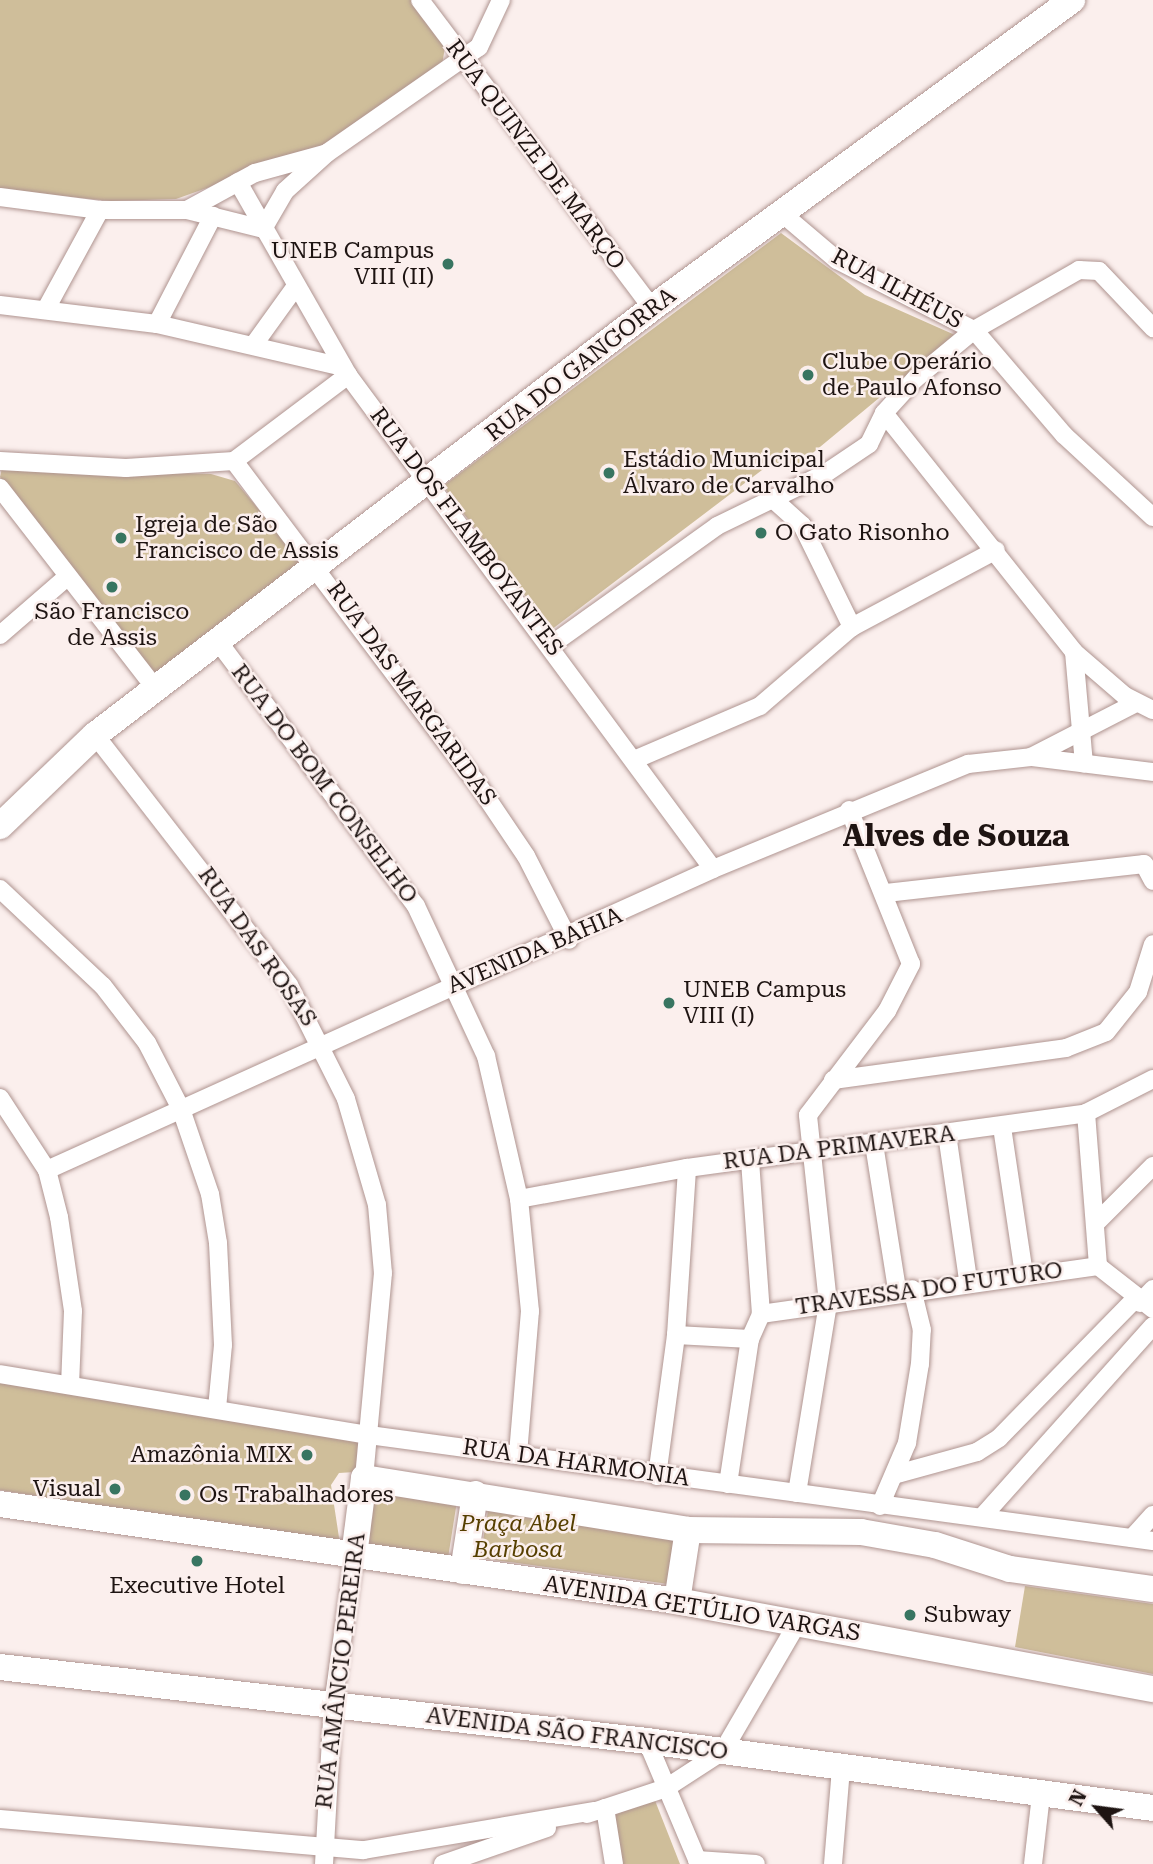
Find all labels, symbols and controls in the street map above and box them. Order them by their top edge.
street label: RUA QUINZE DE MARÇO [440,35,630,275]
place label: UNEB Campus VIII (II) [271,237,434,291]
street label: RUA ILHÉUS [827,243,967,335]
marker: UNEB Campus VIII (II) [440,256,456,272]
street label: RUA DO GANGORRA [480,282,682,448]
place label: Clube Operário de Paulo Afonso [822,348,1002,402]
marker: Clube Operário de Paulo Afonso [800,367,816,383]
street label: RUA DOS FLAMBOYANTES [364,402,568,662]
place label: Estádio Municipal Álvaro de Carvalho [623,446,834,500]
marker: Estádio Municipal Álvaro de Carvalho [601,465,617,481]
place label: Igreja de São Francisco de Assis [135,511,339,565]
place label: O Gato Risonho [775,519,950,547]
marker: O Gato Risonho [753,525,769,541]
marker: Igreja de São Francisco de Assis [113,530,129,546]
street label: RUA DAS MARGARIDAS [321,577,501,811]
marker: São Francisco de Assis [104,579,120,595]
place label: São Francisco de Assis [35,598,189,652]
street label: RUA DO BOM CONSELHO [225,659,423,909]
district label: Alves de Souza [843,818,1069,854]
street label: RUA DAS ROSAS [192,862,322,1032]
street label: AVENIDA BAHIA [444,902,626,1000]
place label: UNEB Campus VIII (I) [683,976,846,1030]
marker: UNEB Campus VIII (I) [661,995,677,1011]
street label: RUA DA PRIMAVERA [722,1120,956,1176]
street label: TRAVESSA DO FUTURO [794,1257,1064,1321]
street label: RUA DA HARMONIA [461,1433,691,1493]
place label: Amazônia MIX [131,1441,293,1469]
marker: Amazônia MIX [299,1447,315,1463]
place label: Visual [33,1475,101,1503]
marker: Visual [107,1481,123,1497]
place label: Os Trabalhadores [199,1481,394,1509]
marker: Os Trabalhadores [177,1487,193,1503]
park label: Praça Abel Barbosa [460,1510,576,1564]
street label: RUA AMÂNCIO PEREIRA [310,1531,372,1811]
marker: Executive Hotel [189,1553,205,1569]
street label: AVENIDA GETÚLIO VARGAS [542,1570,862,1648]
place label: Executive Hotel [109,1572,285,1600]
place label: Subway [924,1601,1011,1629]
marker: Subway [902,1607,918,1623]
street label: AVENIDA SÃO FRANCISCO [424,1702,730,1766]
north arrow [1062,1773,1132,1843]
text: N [1064,1786,1092,1810]

